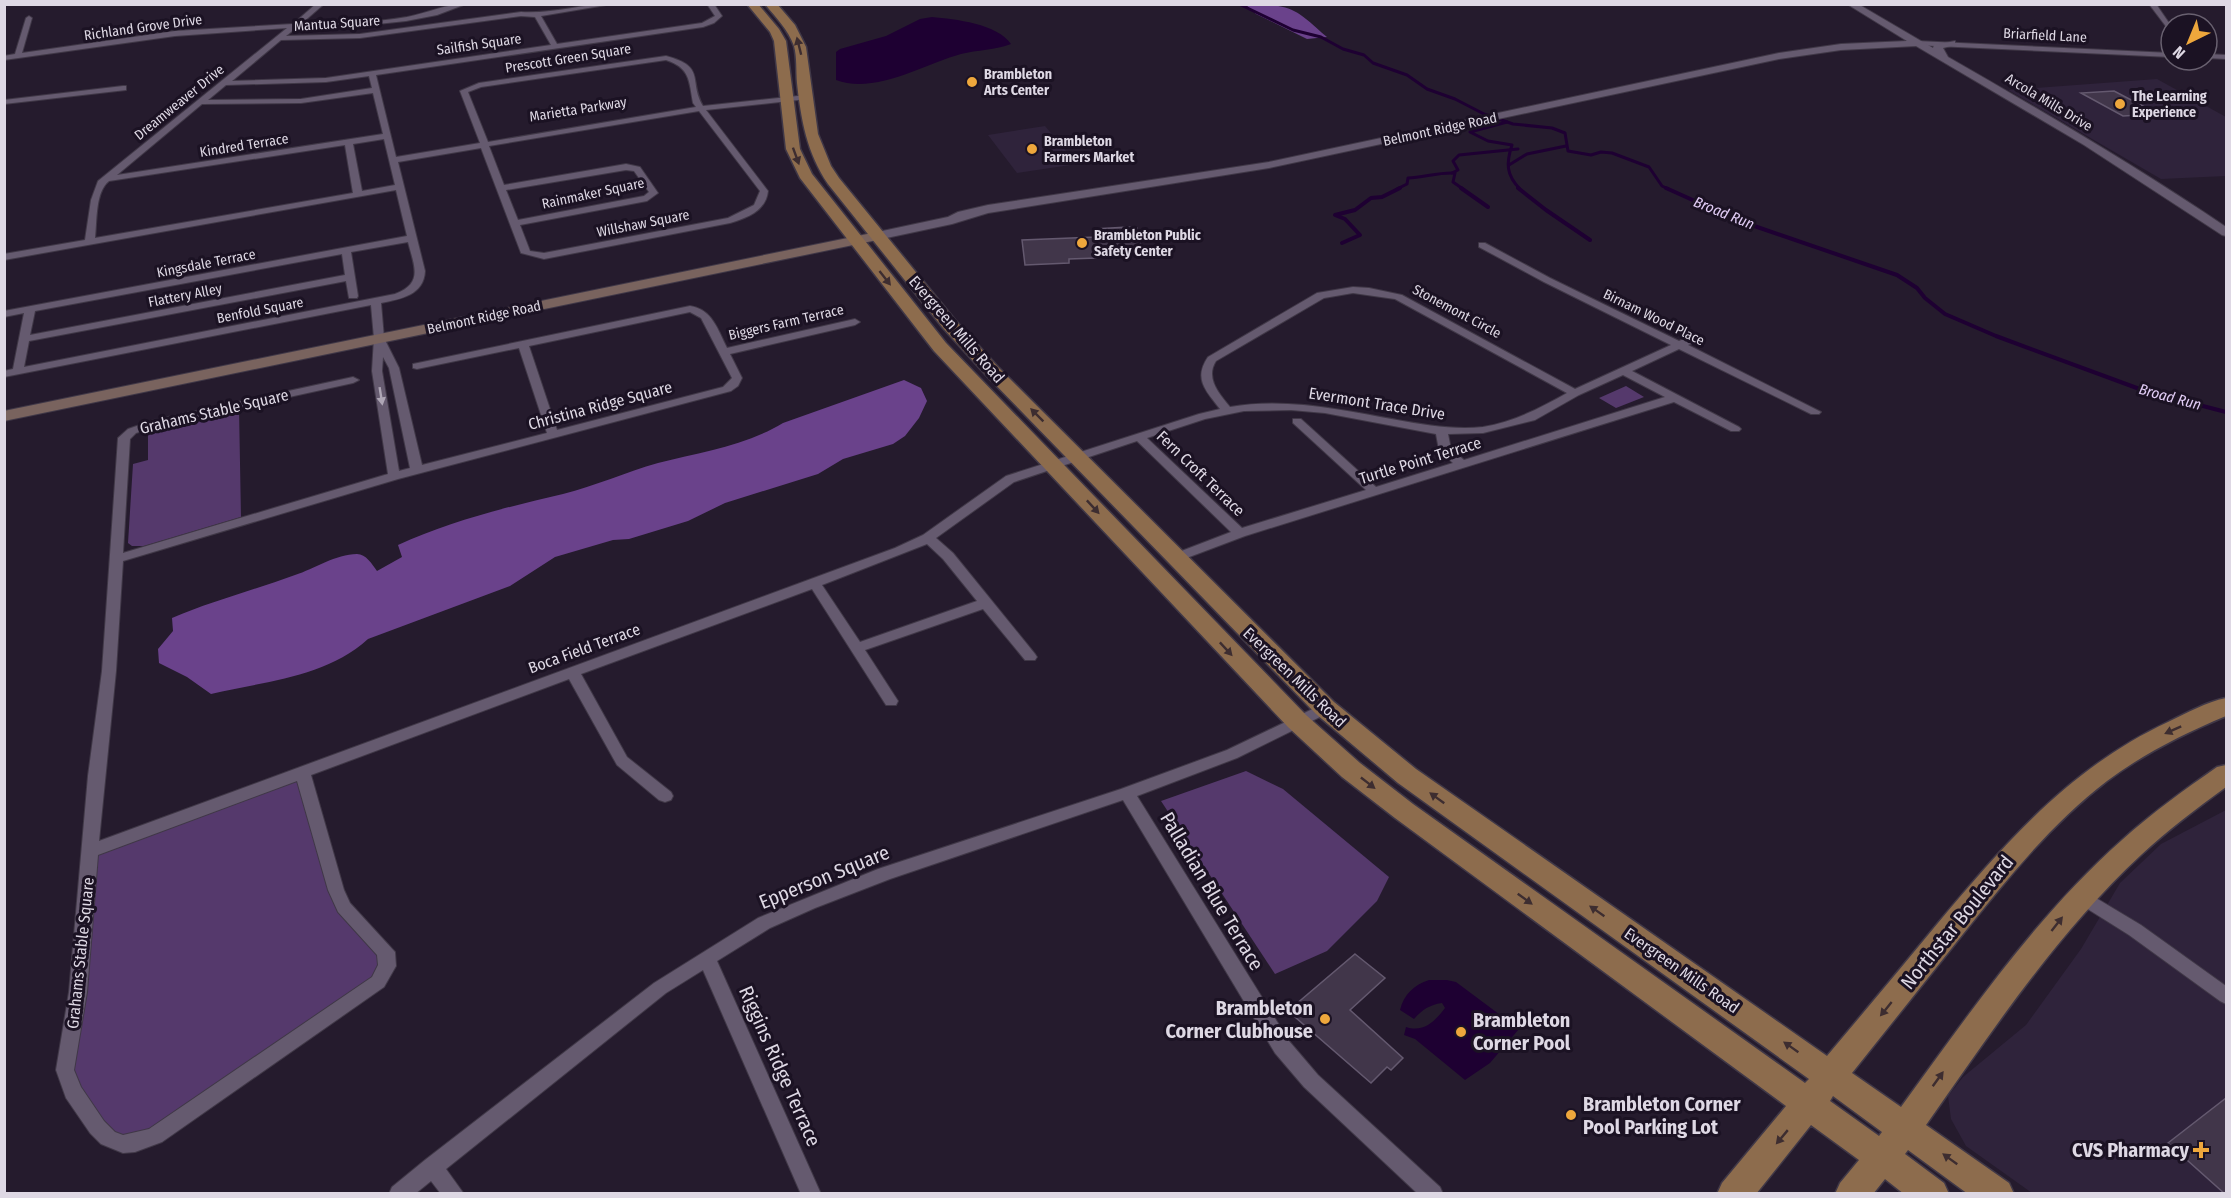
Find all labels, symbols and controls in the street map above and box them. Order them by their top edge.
street label: Richland Grove Drive [83,11,203,44]
street label: Mantua Square [293,12,381,35]
north arrow [2159,12,2219,72]
street label: Briarfield Lane [2003,25,2087,46]
street label: Sailfish Square [436,30,522,59]
one-way arrow [793,37,803,55]
street label: Prescott Green Square [504,40,632,77]
text: N [2169,42,2189,63]
street label: Dreamweaver Drive [131,61,228,144]
place label: Brambleton Arts Center [983,66,1052,99]
street label: Arcola Mills Drive [2002,70,2095,135]
marker: Brambleton Arts Center [965,75,979,89]
place label: The Learning Experience [2132,88,2207,121]
street label: Marietta Parkway [528,93,629,126]
marker: The Learning Experience [2113,97,2127,111]
street label: Belmont Ridge Road [1382,109,1499,150]
street label: Kindred Terrace [199,130,290,161]
place label: Brambleton Farmers Market [1044,133,1135,166]
marker: Brambleton Farmers Market [1025,142,1039,156]
one-way arrow [792,147,802,165]
street label: Rainmaker Square [540,174,646,213]
water label: Broad Run [1691,193,1757,233]
street label: Willshaw Square [595,206,691,241]
place label: Brambleton Public Safety Center [1094,227,1202,260]
marker: Brambleton Public Safety Center [1075,236,1089,250]
street label: Kingsdale Terrace [155,246,257,281]
one-way arrow [878,270,891,286]
street label: Evergreen Mills Road [905,272,1008,387]
street label: Flattery Alley [147,280,224,311]
street label: Stonemont Circle [1410,281,1504,342]
street label: Birnam Wood Place [1600,286,1707,349]
street label: Benfold Square [215,294,305,327]
street label: Belmont Ridge Road [426,297,543,338]
street label: Biggers Farm Terrace [727,301,845,344]
street label: Christina Ridge Square [526,377,674,434]
water label: Broad Run [2137,380,2203,414]
street label: Evermont Trace Drive [1307,383,1447,424]
street label: Grahams Stable Square [138,385,291,438]
one-way arrow [377,387,386,406]
one-way arrow [1030,409,1044,423]
street label: Fern Croft Terrace [1153,427,1249,520]
street label: Turtle Point Terrace [1357,433,1484,488]
one-way arrow [1085,500,1099,514]
street label: Boca Field Terrace [526,619,643,678]
street label: Evergreen Mills Road [1239,623,1350,731]
one-way arrow [1219,642,1233,656]
one-way arrow [2165,726,2182,735]
one-way arrow [1360,776,1376,789]
one-way arrow [1430,792,1446,804]
street label: Palladian Blue Terrace [1155,807,1269,975]
street label: Epperson Square [755,840,893,914]
street label: Northstar Boulevard [1896,850,2018,994]
street label: Grahams Stable Square [63,876,98,1030]
one-way arrow [1516,893,1532,905]
one-way arrow [1589,905,1605,917]
one-way arrow [2050,917,2062,932]
street label: Evergreen Mills Road [1621,924,1743,1017]
street label: Riggins Ridge Terrace [734,982,826,1150]
place label: Brambleton Corner Clubhouse [1165,996,1313,1043]
one-way arrow [1880,1002,1892,1017]
place label: Brambleton Corner Pool [1473,1008,1571,1055]
marker: Brambleton Corner Clubhouse [1318,1012,1332,1026]
marker: Brambleton Corner Pool [1454,1025,1468,1039]
one-way arrow [1783,1041,1799,1053]
one-way arrow [1932,1072,1944,1088]
place label: Brambleton Corner Pool Parking Lot [1583,1092,1741,1139]
marker: Brambleton Corner Pool Parking Lot [1564,1108,1578,1122]
one-way arrow [1776,1129,1788,1144]
place label: CVS Pharmacy [2072,1138,2189,1162]
marker: CVS Pharmacy [2194,1143,2208,1157]
one-way arrow [1942,1154,1957,1166]

